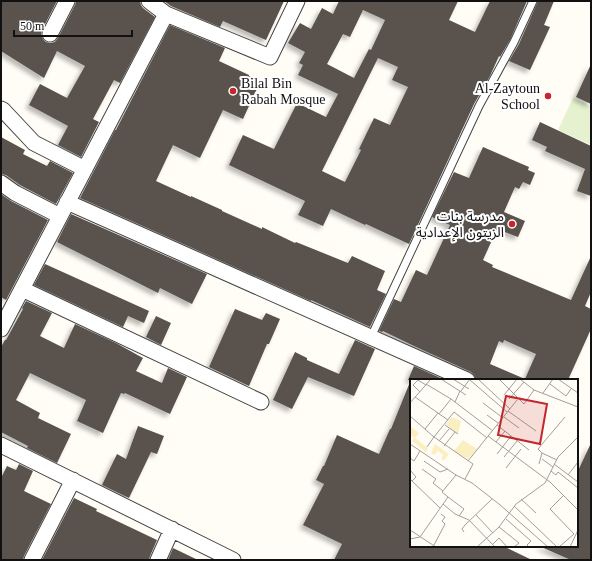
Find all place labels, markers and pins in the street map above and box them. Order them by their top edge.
place label: Bilal Bin Rabah Mosque [241,76,325,107]
place label: Al-Zaytoun School [475,81,540,112]
marker: Bilal Bin Rabah Mosque [228,86,238,96]
marker: Al-Zaytoun School [543,91,553,101]
place label: مدرسة بنات الزيتون الإعدادية [416,209,504,242]
marker: مدرسة بنات الزيتون الإعدادية [507,219,517,229]

